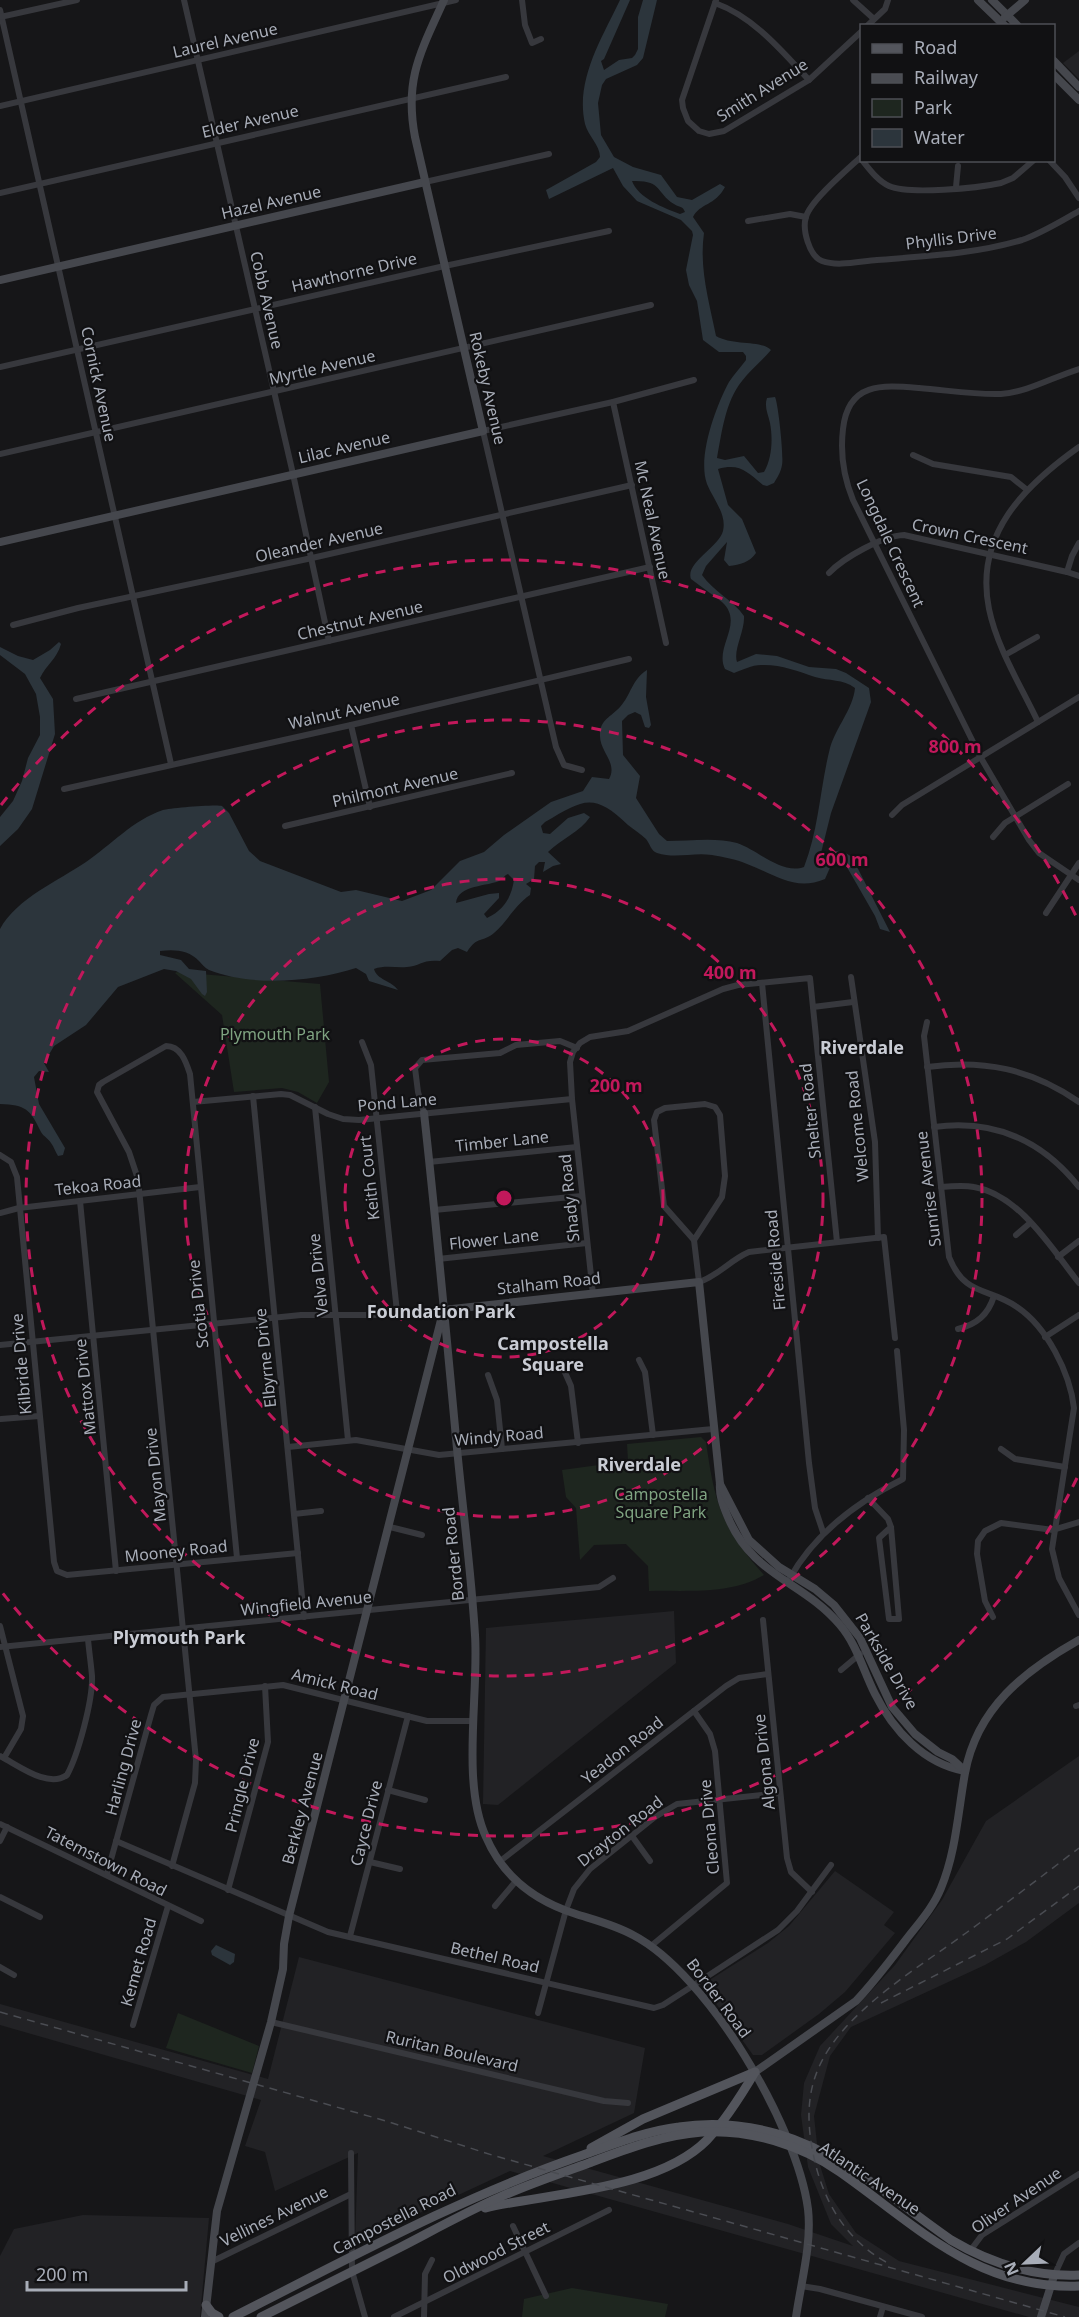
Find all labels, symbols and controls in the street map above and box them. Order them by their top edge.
street label: Laurel Avenue [170,17,280,63]
legend [860,24,1055,162]
text: Road [914,35,957,59]
street label: Smith Avenue [712,53,812,127]
text: Railway [914,65,979,89]
text: Park [914,95,952,119]
street label: Elder Avenue [199,99,301,143]
text: Water [914,125,965,149]
street label: Hazel Avenue [219,180,323,224]
street label: Phyllis Drive [904,222,998,254]
street label: Hawthorne Drive [289,247,419,297]
street label: Cobb Avenue [245,249,289,351]
street label: Cornick Avenue [76,324,122,444]
street label: Rokeby Avenue [464,329,512,447]
street label: Myrtle Avenue [267,344,377,390]
street label: Lilac Avenue [296,426,392,468]
street label: Mc Neal Avenue [630,459,676,581]
street label: Longdale Crescent [852,475,931,611]
street label: Crown Crescent [910,513,1030,559]
street label: Oleander Avenue [253,517,385,567]
street label: Chestnut Avenue [295,595,425,645]
street label: Walnut Avenue [286,688,402,734]
text: 800 m [928,734,982,758]
street label: Philmont Avenue [330,762,460,812]
text: 600 m [815,847,869,871]
text: 400 m [703,960,757,984]
park label: Plymouth Park [220,1023,331,1045]
district label: Riverdale [820,1035,904,1059]
street label: Shelter Road [794,1062,826,1160]
street label: Welcome Road [840,1069,874,1183]
text: 200 m [589,1073,643,1097]
street label: Pond Lane [356,1088,438,1116]
street label: Timber Lane [454,1125,550,1157]
street label: Sunrise Avenue [910,1130,946,1248]
street label: Keith Court [354,1134,384,1221]
street label: Shady Road [553,1153,585,1243]
street label: Tekoa Road [54,1170,142,1200]
centre of rings [494,1188,514,1208]
street label: Fireside Road [760,1209,790,1311]
street label: Flower Lane [448,1223,540,1255]
street label: Velva Drive [303,1232,333,1318]
street label: Scotia Drive [182,1259,214,1349]
street label: Stalham Road [496,1267,602,1299]
district label: Foundation Park [367,1299,516,1323]
street label: Elbyrne Drive [249,1307,281,1409]
street label: Kilbride Drive [6,1313,36,1415]
district label: Campostella Square [497,1331,609,1376]
street label: Mattox Drive [69,1338,101,1436]
street label: Windy Road [453,1421,545,1451]
street label: Mayon Drive [139,1427,171,1523]
district label: Riverdale [597,1452,681,1476]
park label: Campostella Square Park [614,1483,708,1523]
street label: Border Road [437,1506,469,1602]
street label: Mooney Road [124,1535,228,1567]
street label: Wingfield Avenue [239,1585,373,1621]
street label: Parkside Drive [850,1609,924,1713]
district label: Plymouth Park [113,1625,246,1649]
street label: Amick Road [290,1663,380,1705]
street label: Yeadon Road [577,1711,667,1789]
street label: Algona Drive [748,1713,780,1811]
street label: Harling Drive [100,1716,146,1818]
street label: Pringle Drive [220,1735,264,1835]
street label: Berkley Avenue [276,1749,328,1867]
street label: Cayce Drive [345,1778,387,1868]
street label: Cleona Drive [694,1778,724,1876]
street label: Drayton Road [573,1791,667,1871]
street label: Tatemstown Road [41,1821,171,1901]
street label: Kemet Road [115,1915,161,2009]
street label: Bethel Road [448,1936,542,1978]
street label: Border Road [682,1954,756,2042]
street label: Ruritan Boulevard [384,2025,520,2077]
street label: Atlantic Avenue [815,2136,925,2220]
street label: Oliver Avenue [966,2162,1066,2238]
street label: Campostella Road [328,2178,460,2260]
street label: Vellines Avenue [216,2180,332,2252]
street label: Oldwood Street [439,2216,553,2288]
north arrow [995,2233,1055,2293]
scale bar [27,2254,186,2292]
text: N [999,2259,1024,2279]
text: 200 m [36,2262,88,2286]

